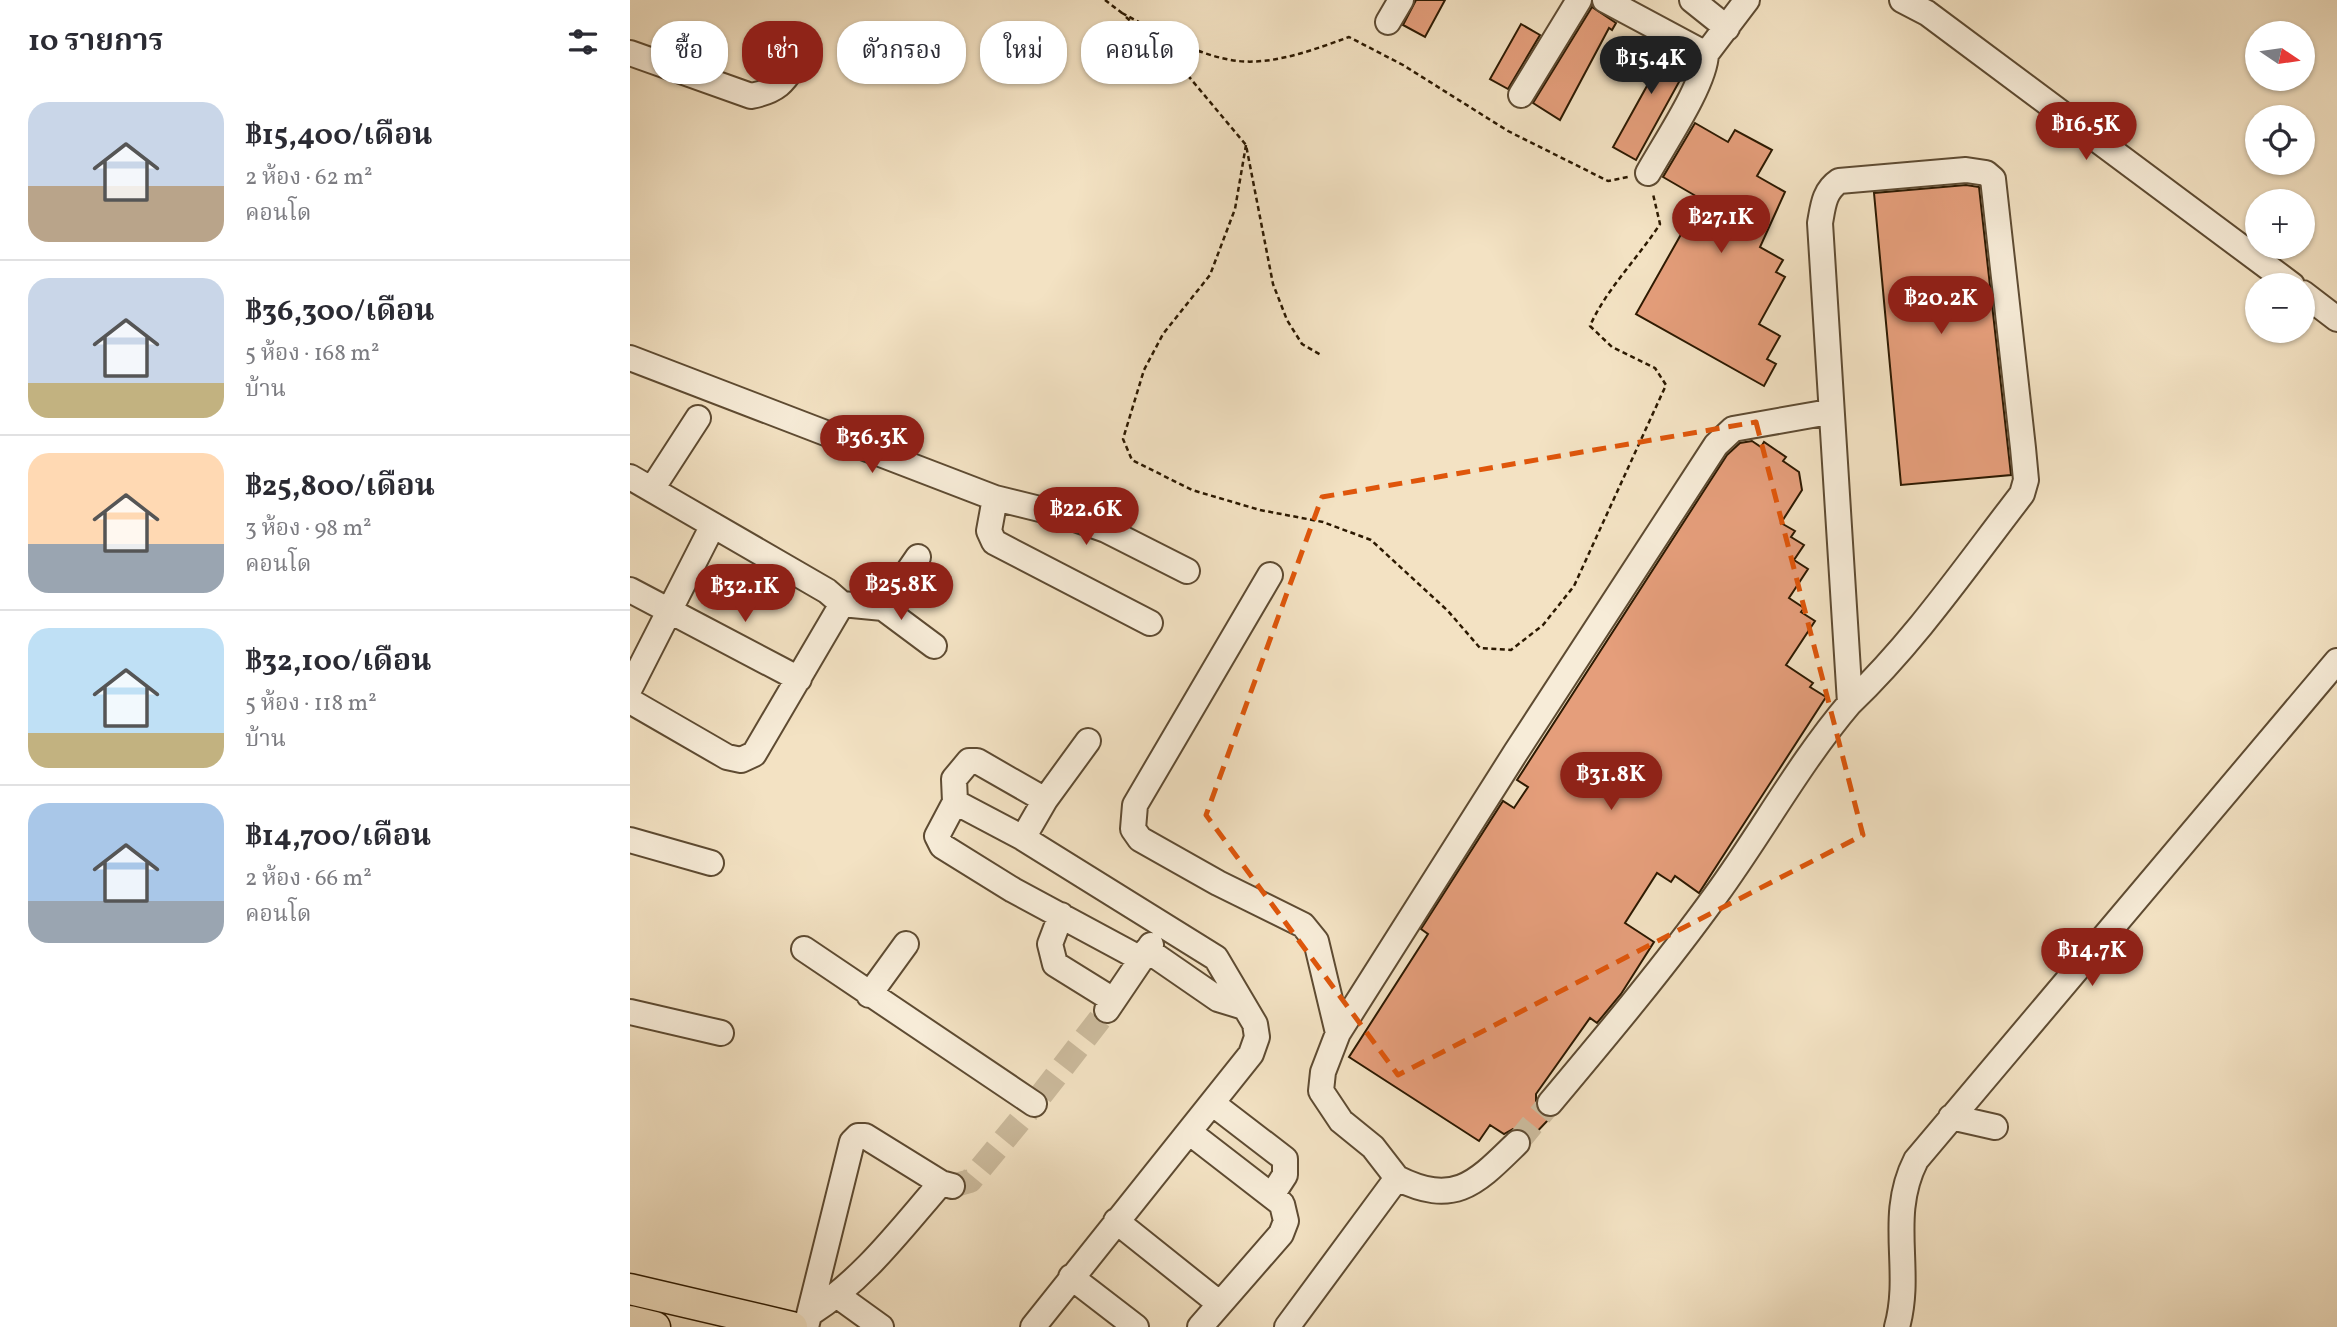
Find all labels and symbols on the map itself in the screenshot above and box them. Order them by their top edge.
north arrow [2245,21,2315,91]
pin: ฿15.4K [1594,36,1708,96]
pin: ฿16.5K [2029,102,2143,162]
pin: ฿27.1K [1664,196,1778,255]
pin: ฿20.2K [1884,276,1998,336]
pin: ฿36.3K [815,416,929,475]
pin: ฿22.6K [1029,488,1143,547]
pin: ฿25.8K [844,562,958,622]
pin: ฿32.1K [688,564,802,624]
pin: ฿31.8K [1554,752,1668,812]
pin: ฿14.7K [2035,928,2149,988]

